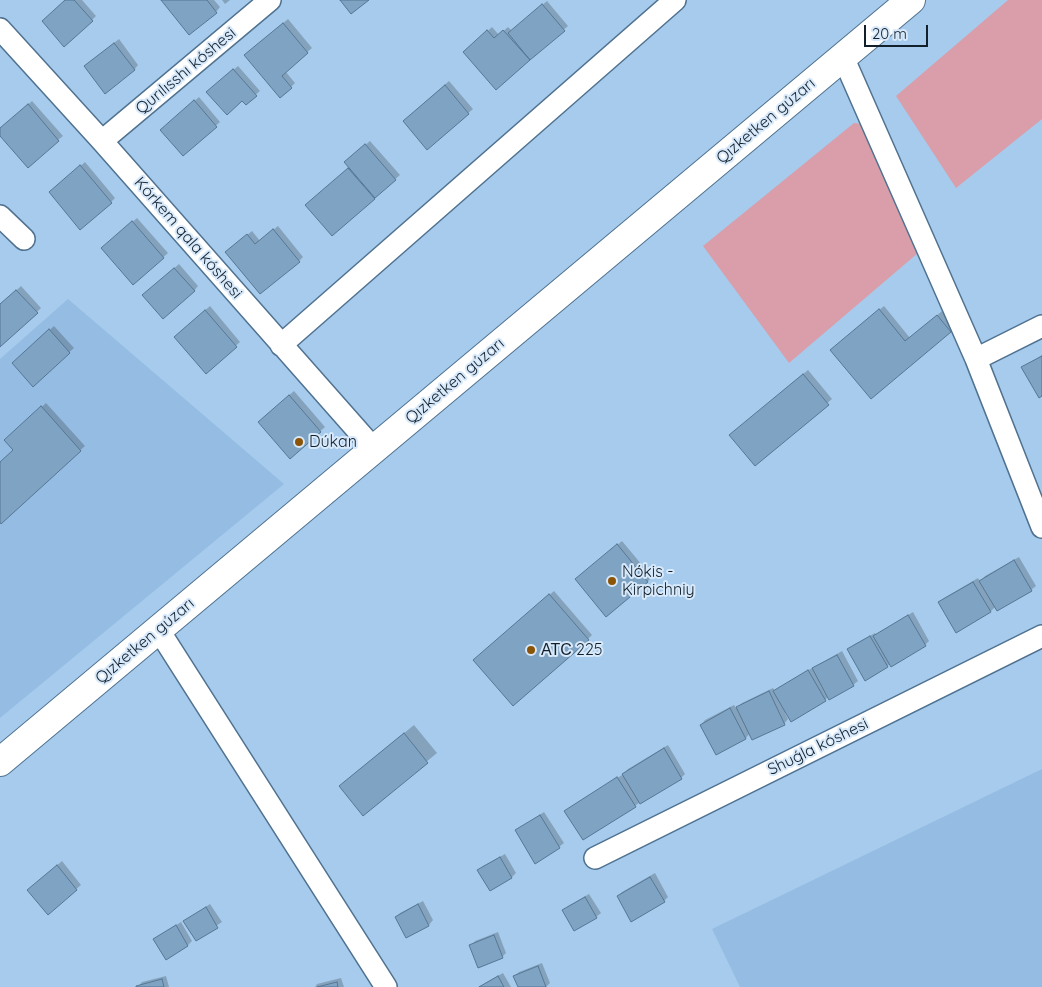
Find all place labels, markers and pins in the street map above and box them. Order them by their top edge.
place label: Dúkan [309,432,357,452]
marker: Dúkan [293,436,305,448]
place label: Nókis - Kirpichniy [622,562,695,600]
marker: Nókis - Kirpichniy [606,575,618,587]
place label: АТС 225 [541,640,603,660]
marker: АТС 225 [525,644,537,656]

